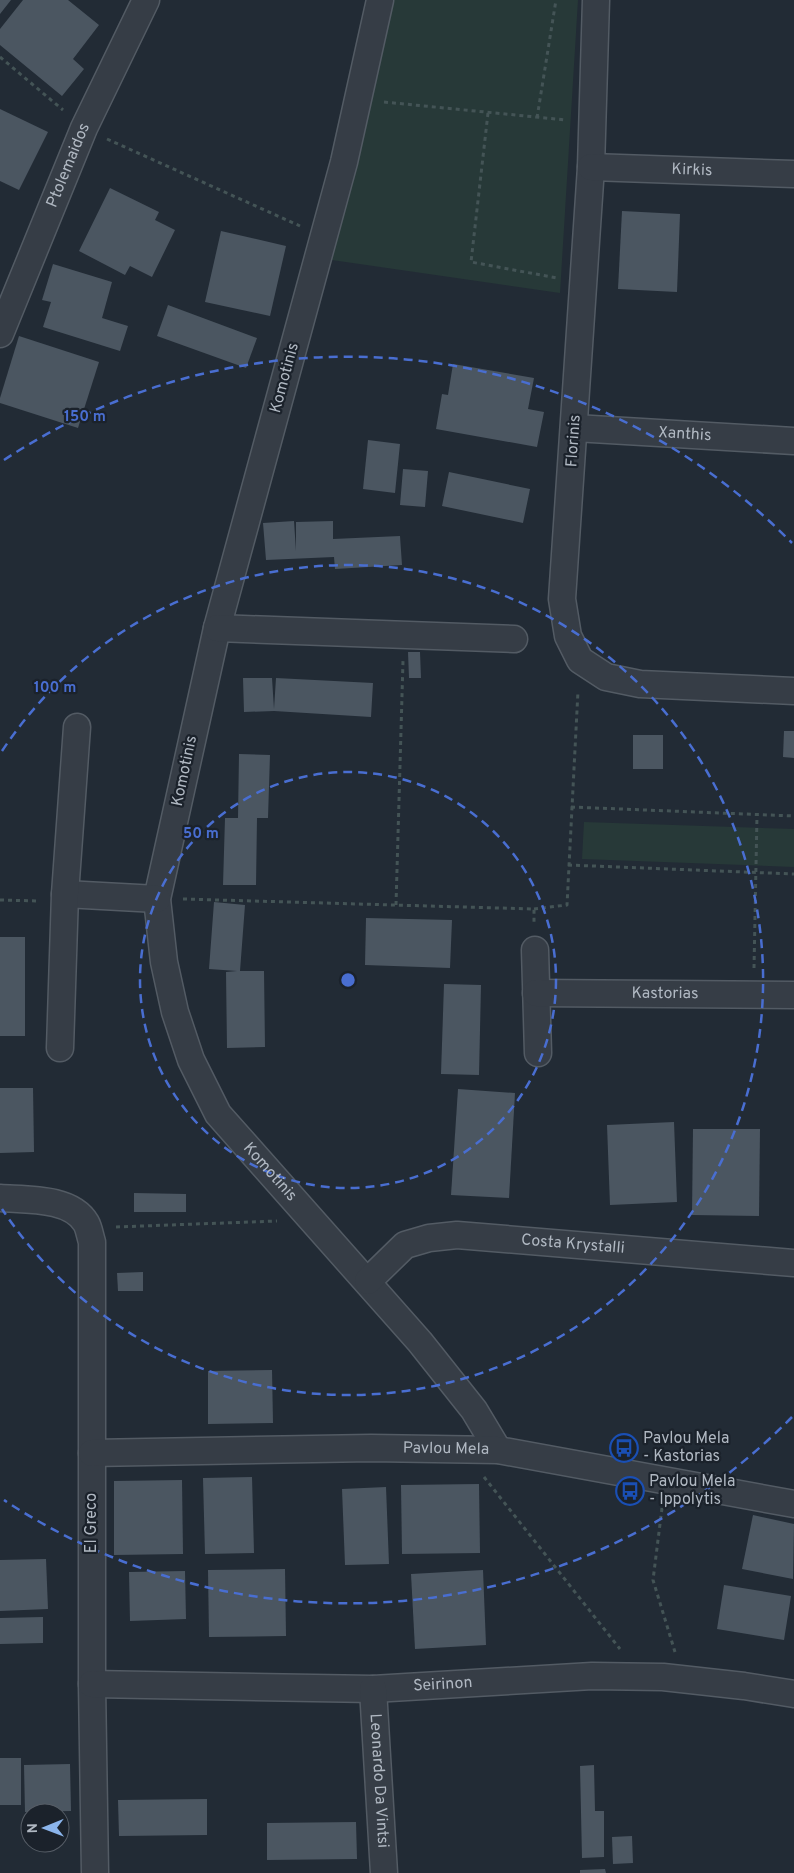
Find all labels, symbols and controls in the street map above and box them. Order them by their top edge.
street label: Ptolemaidos [43,120,95,211]
street label: Kirkis [671,160,713,181]
street label: Komotinis [266,341,304,415]
text: 150 m [64,408,106,427]
street label: Florinis [562,414,586,468]
street label: Xanthis [658,423,712,446]
text: 100 m [34,679,76,698]
street label: Komotinis [168,734,202,808]
text: 50 m [183,825,219,844]
centre of rings [339,971,357,989]
street label: Kastorias [631,984,699,1004]
street label: Komotinis [238,1139,301,1206]
street label: Costa Krystalli [520,1230,625,1259]
place label: Pavlou Mela - Kastorias [643,1429,729,1467]
bus stop icon: Pavlou Mela - Kastorias [609,1433,639,1463]
street label: Pavlou Mela [403,1439,489,1460]
place label: Pavlou Mela - Ippolytis [649,1472,735,1510]
bus stop icon: Pavlou Mela - Ippolytis [615,1476,645,1506]
street label: El Greco [82,1493,102,1553]
street label: Seirinon [413,1673,473,1697]
street label: Leonardo Da Vintsi [364,1713,392,1849]
north arrow [20,1803,70,1853]
text: N [25,1823,42,1833]

